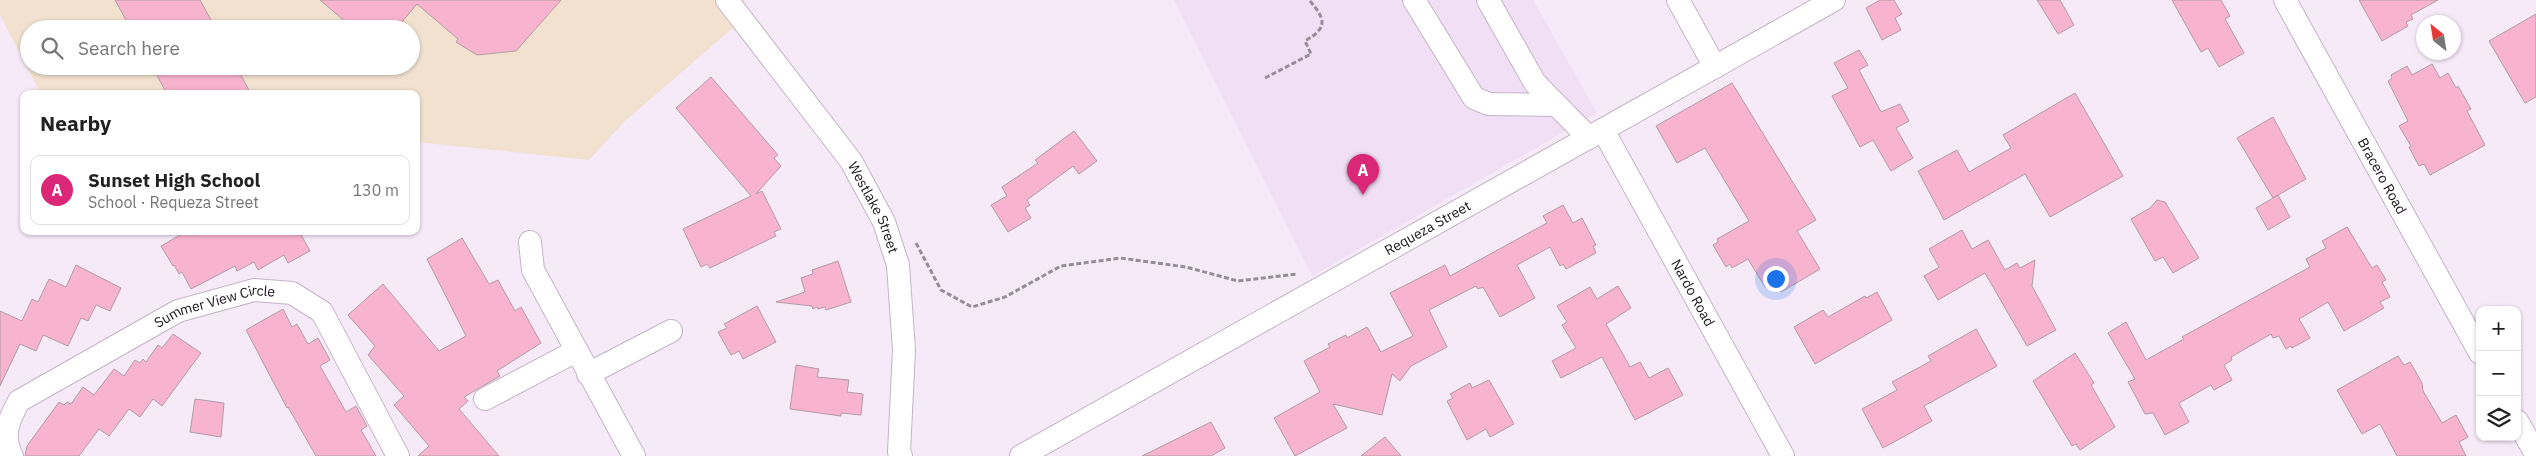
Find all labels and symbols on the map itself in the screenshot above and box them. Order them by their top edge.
north arrow [2416,15,2461,60]
street label: Bracero Road [2354,134,2411,217]
pin: A [1347,154,1379,195]
street label: Westlake Street [844,159,903,255]
street label: Requeza Street [1381,197,1474,259]
street label: Nardo Road [1667,256,1719,330]
your location [1763,266,1789,292]
street label: Summer View Circle [151,281,276,332]

